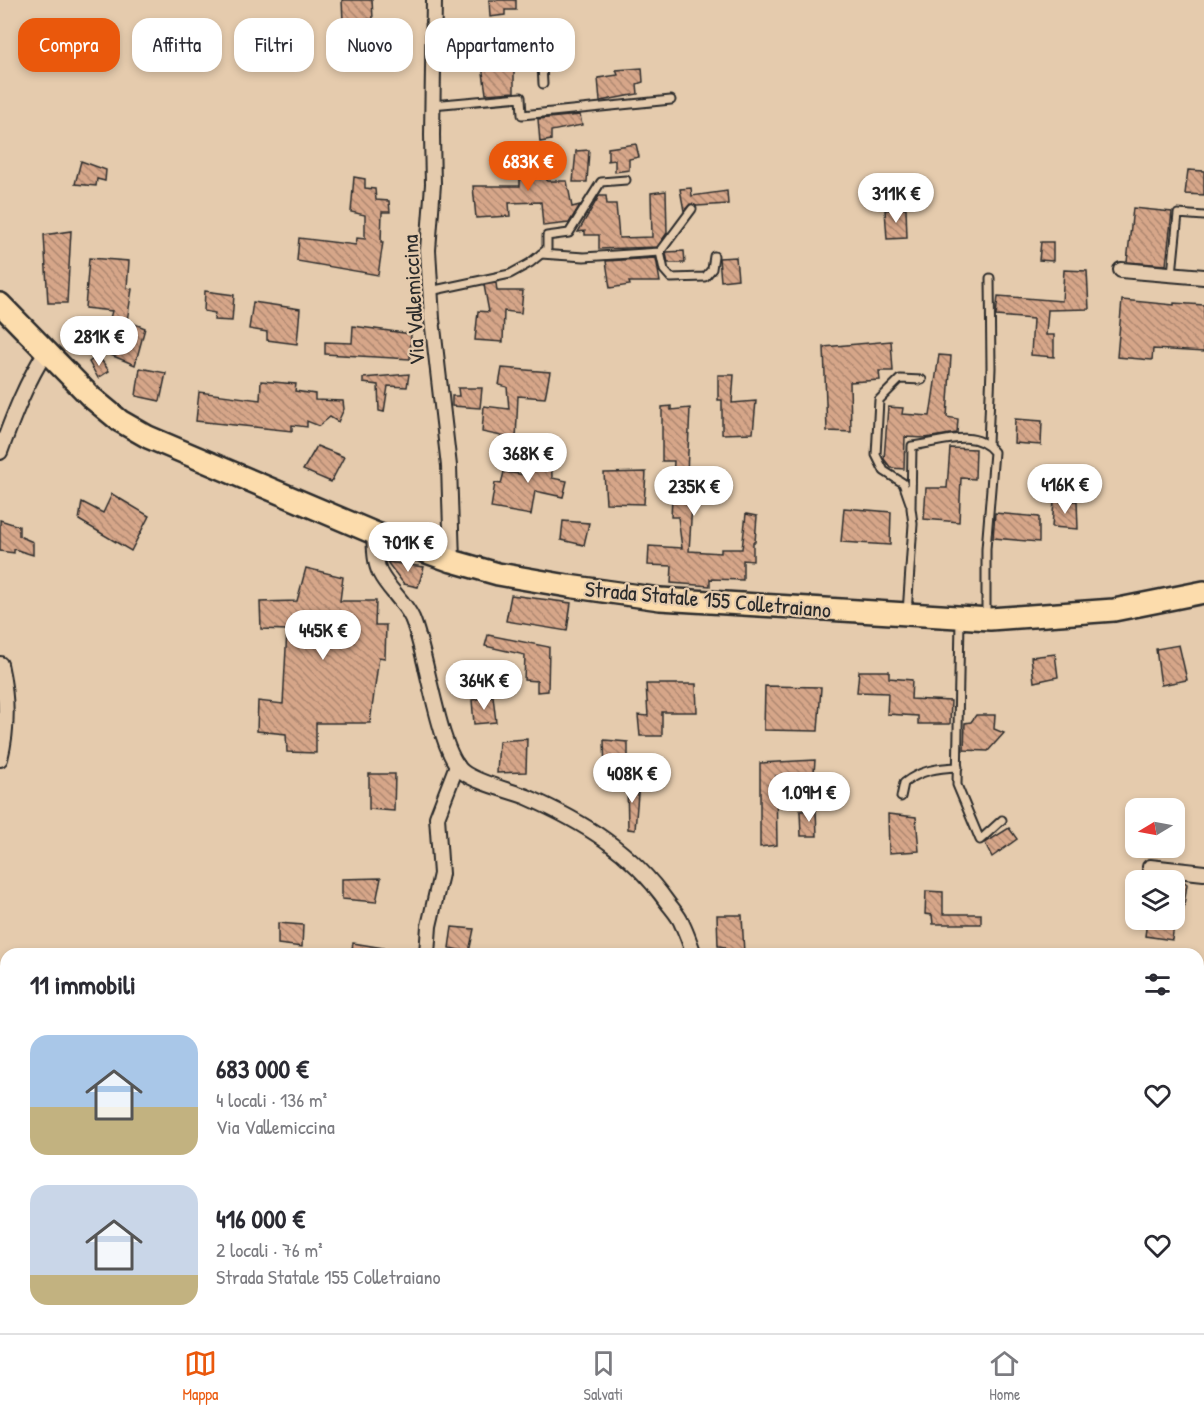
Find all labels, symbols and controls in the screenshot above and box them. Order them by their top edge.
chip: Compra [18,18,120,72]
chip: Affitta [132,18,222,72]
chip: Filtri [234,18,314,72]
chip: Nuovo [326,18,413,72]
chip: Appartamento [425,18,575,72]
pin: 683K € [479,141,577,192]
text: 683K € [503,147,553,174]
pin: 311K € [847,173,945,224]
text: 311K € [872,179,920,206]
street label: Via Vallemiccina [395,234,431,366]
pin: 281K € [50,316,148,367]
text: 281K € [74,322,124,349]
pin: 368K € [479,433,577,484]
text: 368K € [503,439,553,466]
pin: 416K € [1016,464,1114,515]
pin: 235K € [645,466,743,517]
text: 416K € [1041,470,1089,497]
text: 235K € [668,472,720,499]
pin: 701K € [359,522,457,573]
text: 701K € [383,528,433,555]
street label: Strada Statale 155 Colletraiano [584,573,832,625]
pin: 445K € [274,610,372,661]
text: 445K € [299,616,347,643]
pin: 364K € [435,660,533,711]
text: 364K € [459,666,509,693]
pin: 408K € [583,753,681,804]
text: 408K € [607,759,657,786]
pin: 1.09M € [754,772,864,823]
text: 1.09M € [782,778,836,805]
north arrow [1125,798,1185,858]
map controls [1125,798,1185,930]
button: layers [1125,870,1185,930]
text: 11 immobili [30,967,136,1002]
icon: filters [1141,968,1174,1001]
text: 683 000 € [216,1051,309,1086]
icon: home [78,1059,150,1131]
icon: heart [1141,1079,1174,1112]
text: 4 locali · 136 m² [216,1086,327,1113]
text: Via Vallemiccina [216,1113,335,1140]
text: 416 000 € [216,1201,305,1236]
icon: home [78,1209,150,1281]
icon: heart [1141,1229,1174,1262]
text: 2 locali · 76 m² [216,1236,323,1263]
text: Strada Statale 155 Colletraiano [216,1263,441,1290]
tab: Mappa [183,1347,218,1405]
tab: Salvati [584,1347,623,1405]
tab: Home [988,1347,1021,1405]

